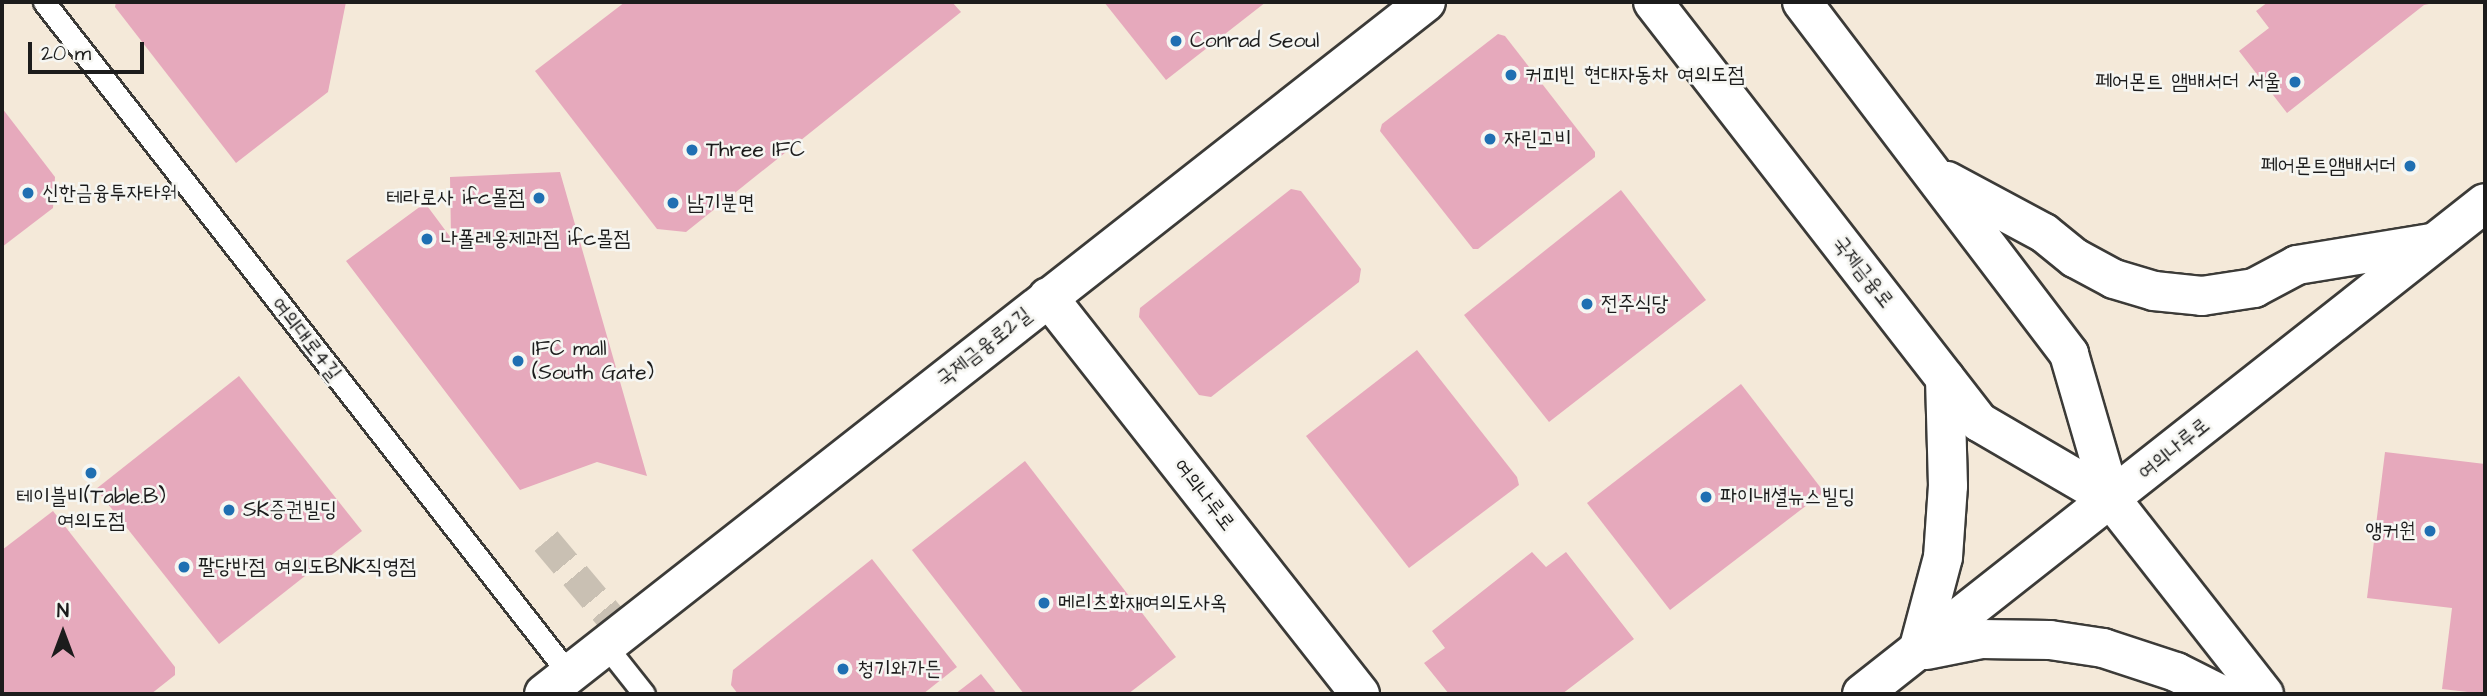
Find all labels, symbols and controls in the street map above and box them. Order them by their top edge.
scale bar [32,28,147,72]
place label: Conrad Seoul [1190,28,1319,54]
marker: Conrad Seoul [1168,33,1184,49]
text: 20 m [41,39,91,68]
place label: 커피빈 현대자동차 여의도점 [1525,62,1745,88]
marker: 커피빈 현대자동차 여의도점 [1503,67,1519,83]
place label: 페어몬트 앰배서더 서울 [2095,69,2281,95]
marker: 페어몬트 앰배서더 서울 [2287,74,2303,90]
place label: 자린고비 [1504,126,1572,152]
marker: 자린고비 [1482,131,1498,147]
place label: Three IFC [706,137,805,163]
marker: Three IFC [684,142,700,158]
place label: 페어몬트앰배서더 [2261,153,2396,179]
marker: 페어몬트앰배서더 [2402,158,2418,174]
place label: 신한금융투자타워 [42,180,177,206]
marker: 신한금융투자타워 [20,185,36,201]
place label: 테라로사 ifc몰점 [386,185,525,211]
marker: 테라로사 ifc몰점 [531,190,547,206]
place label: 남기분면 [687,190,755,216]
marker: 남기분면 [665,195,681,211]
place label: 나폴레옹제과점 ifc몰점 [441,226,630,252]
marker: 나폴레옹제과점 ifc몰점 [419,231,435,247]
street label: 국제금융로 [1827,231,1899,313]
place label: 전주식당 [1601,291,1669,317]
street label: 여의대로4길 [266,292,346,386]
marker: 전주식당 [1579,296,1595,312]
street label: 국제금융로2길 [932,302,1036,392]
place label: IFC mall (South Gate) [532,336,654,386]
marker: IFC mall (South Gate) [510,353,526,369]
street label: 여의나루로 [2133,413,2215,485]
street label: 여의나루로 [1168,454,1240,536]
marker: 테이블비(Table.B) 여의도점 [83,465,99,481]
place label: 테이블비(Table.B) 여의도점 [16,484,166,534]
place label: 파이내셜뉴스빌딩 [1720,484,1855,510]
marker: 파이내셜뉴스빌딩 [1698,489,1714,505]
place label: SK증권빌딩 [243,497,337,523]
marker: SK증권빌딩 [221,502,237,518]
place label: 앵커원 [2365,518,2416,544]
marker: 앵커원 [2422,523,2438,539]
place label: 팔당반점 여의도BNK직영점 [198,554,416,580]
marker: 팔당반점 여의도BNK직영점 [176,559,192,575]
place label: 메리츠화재여의도사옥 [1058,590,1227,616]
marker: 메리츠화재여의도사옥 [1036,595,1052,611]
north arrow [28,598,98,668]
text: N [57,598,69,625]
place label: 청기와가든 [857,656,941,682]
marker: 청기와가든 [835,661,851,677]

